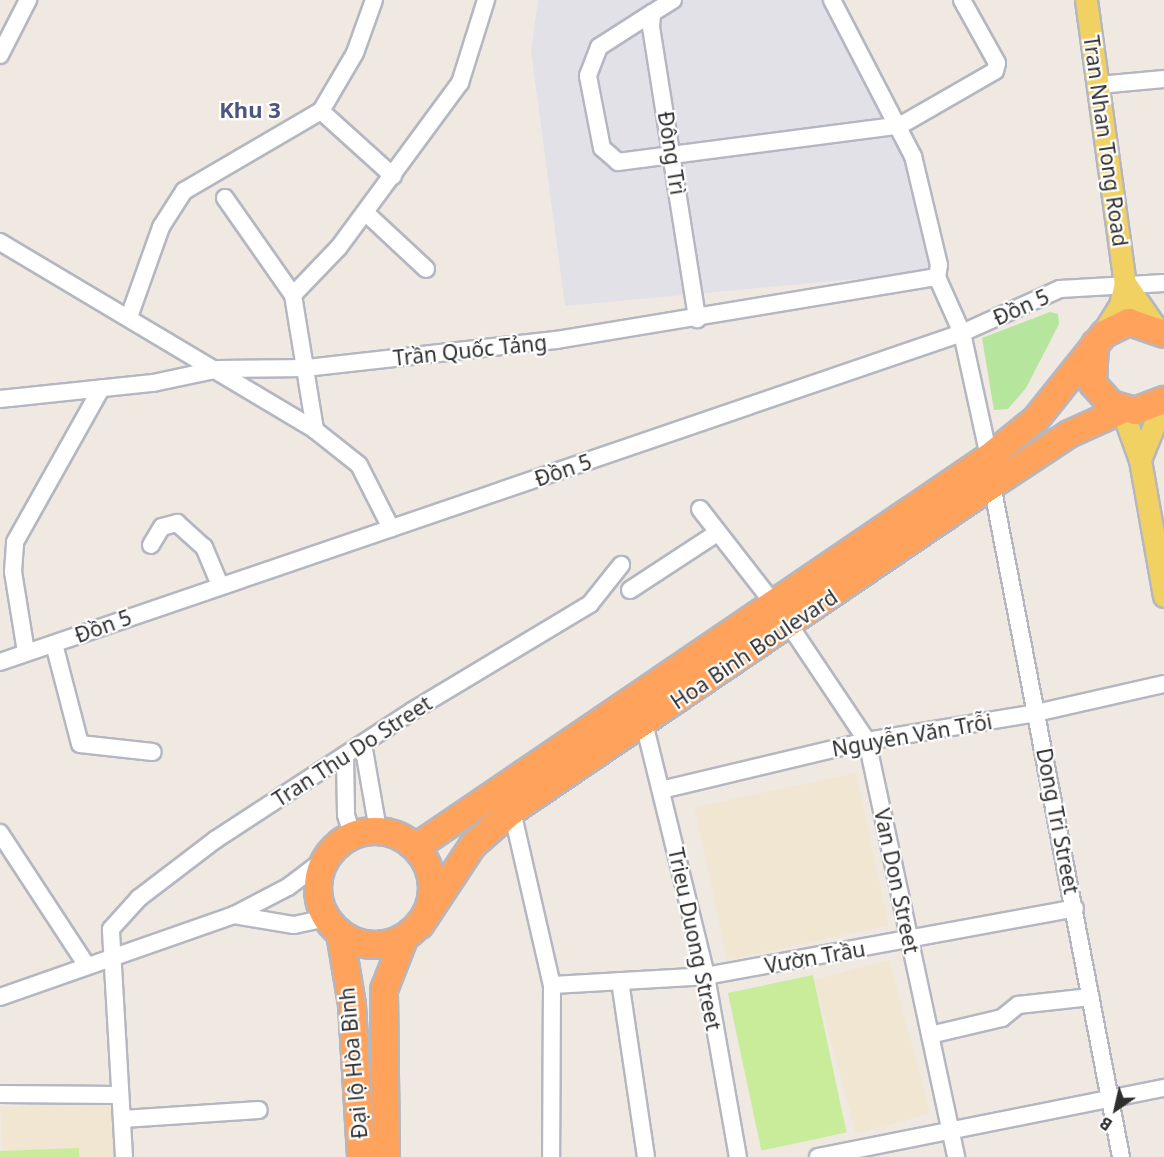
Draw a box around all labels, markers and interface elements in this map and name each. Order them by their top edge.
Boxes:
street label: Tran Nhan Tong Road [1079,34,1133,248]
district label: Khu 3 [219,97,281,123]
street label: Đông Trì [653,109,691,197]
street label: Đồn 5 [989,284,1053,330]
street label: Trần Quốc Tảng [392,329,548,371]
street label: Đồn 5 [531,449,595,491]
street label: Hoa Binh Boulevard [666,584,842,714]
street label: Đồn 5 [71,604,135,648]
street label: Tran Thu Do Street [268,690,436,812]
street label: Nguyễn Văn Trỗi [830,709,994,761]
street label: Dong Tri Street [1031,746,1085,896]
street label: Van Don Street [869,806,925,956]
street label: Trieu Duong Street [663,845,727,1033]
street label: Vườn Trầu [763,936,867,978]
street label: Đại lộ Hòa Bình [334,986,372,1140]
north arrow [1086,1079,1146,1139]
text: B [1095,1112,1117,1136]

